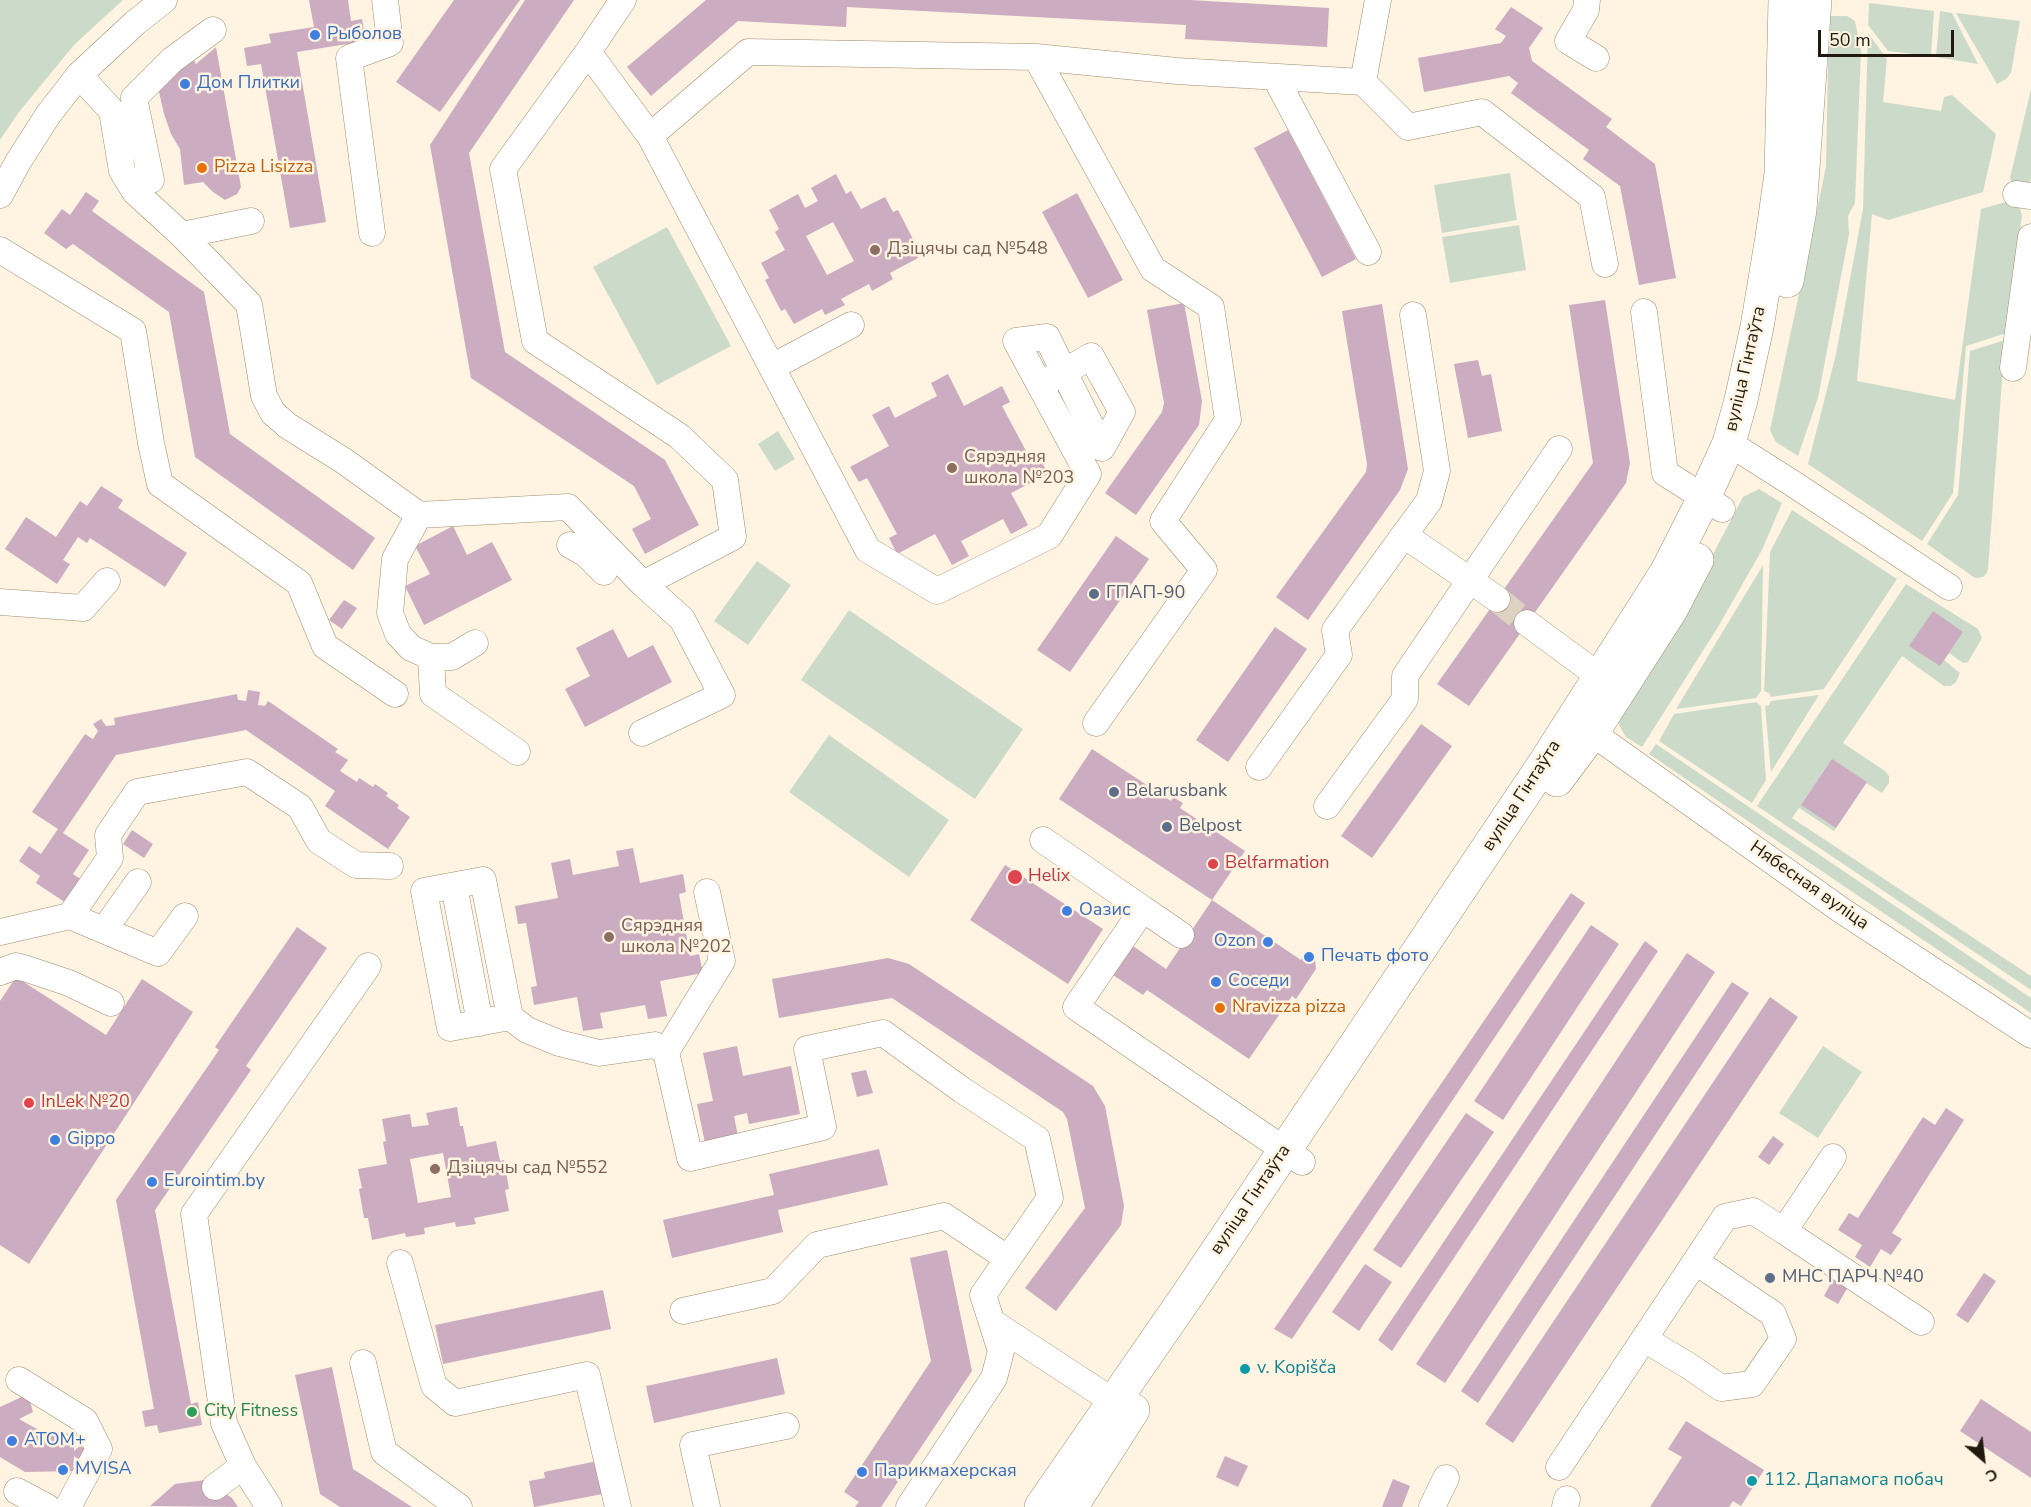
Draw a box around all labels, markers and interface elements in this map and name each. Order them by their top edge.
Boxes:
scale bar [1821,18,1958,56]
place label: Рыболов [327,24,402,46]
marker: Рыболов [308,28,322,42]
text: 50 m [1829,28,1871,52]
place label: Дом Плитки [197,73,300,95]
marker: Дом Плитки [178,77,192,91]
place label: Pizza Lisizza [214,157,313,179]
marker: Pizza Lisizza [195,161,209,175]
place label: Дзіцячы сад №548 [887,239,1048,261]
marker: Дзіцячы сад №548 [868,243,882,257]
street label: вуліца Гінтаўта [1721,304,1771,434]
place label: Сярэдняя школа №203 [964,447,1074,490]
marker: Сярэдняя школа №203 [945,461,959,475]
place label: ГПАП-90 [1106,583,1185,605]
marker: ГПАП-90 [1087,587,1101,601]
street label: вуліца Гінтаўта [1478,736,1566,856]
place label: Belarusbank [1126,781,1227,803]
marker: Belarusbank [1107,785,1121,799]
place label: Belpost [1179,816,1241,838]
marker: Belpost [1160,820,1174,834]
street label: Нябесная вуліца [1745,837,1873,935]
place label: Belfarmation [1225,853,1329,875]
marker: Belfarmation [1206,857,1220,871]
place label: Helix [1028,866,1070,888]
marker: Helix [1006,868,1024,886]
place label: Оазис [1079,900,1130,922]
marker: Оазис [1060,904,1074,918]
place label: Сярэдняя школа №202 [621,916,731,958]
marker: Сярэдняя школа №202 [602,930,616,944]
place label: Ozon [1214,931,1256,953]
marker: Ozon [1261,935,1275,949]
place label: Печать фото [1321,946,1429,968]
marker: Печать фото [1302,950,1316,964]
place label: Соседи [1228,971,1290,993]
marker: Соседи [1209,975,1223,989]
place label: Nravizza pizza [1232,997,1346,1019]
marker: Nravizza pizza [1213,1001,1227,1015]
place label: InLek №20 [41,1092,130,1114]
marker: InLek №20 [22,1096,36,1110]
place label: Gippo [67,1129,115,1151]
marker: Gippo [48,1133,62,1147]
street label: вуліца Гінтаўта [1206,1141,1296,1259]
place label: Дзіцячы сад №552 [447,1158,608,1180]
marker: Дзіцячы сад №552 [428,1162,442,1176]
place label: Eurointim.by [164,1171,265,1193]
marker: Eurointim.by [145,1175,159,1189]
place label: МНС ПАРЧ №40 [1782,1267,1924,1289]
marker: МНС ПАРЧ №40 [1763,1271,1777,1285]
place label: v. Kopišča [1257,1358,1336,1380]
marker: v. Kopišča [1238,1362,1252,1376]
place label: City Fitness [204,1401,298,1423]
marker: City Fitness [185,1405,199,1419]
north arrow [1953,1429,2013,1489]
place label: АТОМ+ [24,1430,86,1452]
marker: АТОМ+ [5,1434,19,1448]
place label: MVISA [75,1459,132,1481]
place label: Парикмахерская [874,1461,1017,1483]
marker: MVISA [56,1463,70,1477]
text: С [1981,1463,2001,1487]
marker: Парикмахерская [855,1465,869,1479]
place label: 112. Дапамога побач [1764,1470,1944,1492]
marker: 112. Дапамога побач [1745,1474,1759,1488]

